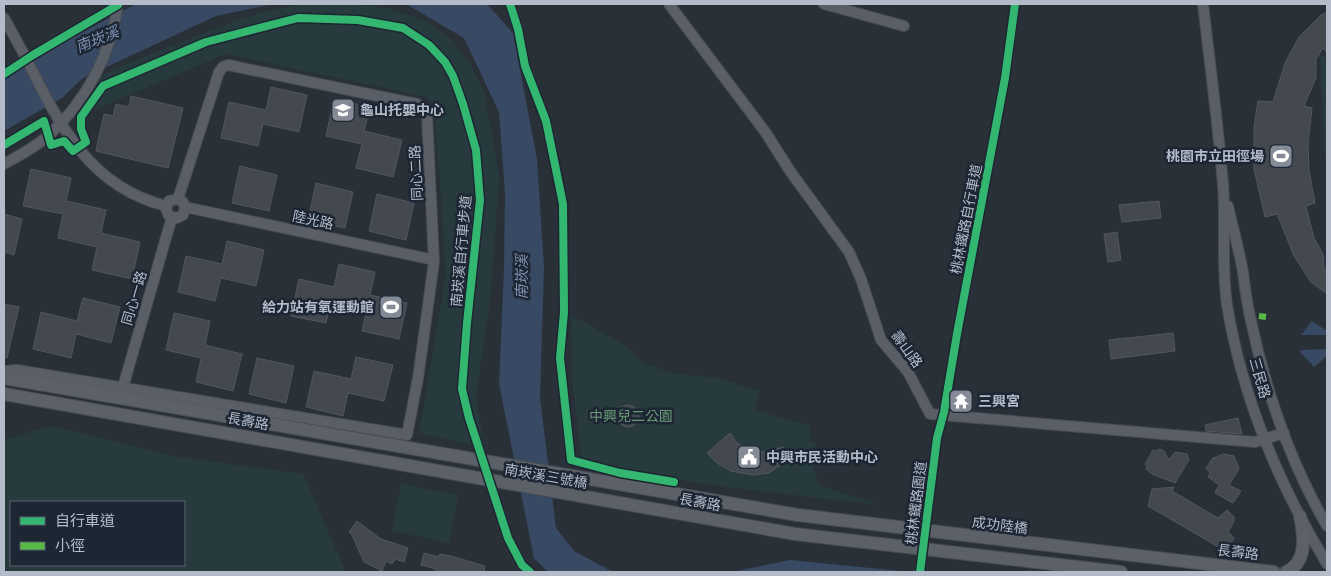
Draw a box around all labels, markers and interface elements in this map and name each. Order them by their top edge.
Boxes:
water label: 南崁溪 [73,21,123,56]
school or university icon: 龜山托嬰中心 [330,97,356,123]
place label: 龜山托嬰中心 [360,101,444,119]
sports icon: 桃園市立田徑場 [1268,143,1294,169]
street label: 同心二路 [406,145,426,201]
place label: 桃園市立田徑場 [1166,147,1264,165]
street label: 桃林鐵路自行車道 [946,162,986,276]
street label: 南崁溪自行車步道 [447,194,475,308]
street label: 陸光路 [291,207,335,233]
water label: 南崁溪 [512,253,531,300]
street label: 同心一路 [118,269,150,327]
sports icon: 給力站有氧運動館 [378,294,404,320]
place label: 給力站有氧運動館 [262,298,374,316]
street label: 壽山路 [887,327,927,371]
street label: 三民路 [1246,355,1274,401]
temple icon: 三興宮 [948,388,974,414]
place label: 三興宮 [978,392,1020,410]
park label: 中興兒二公園 [589,407,673,425]
street label: 長壽路 [226,408,270,434]
public building icon: 中興市民活動中心 [736,444,762,470]
place label: 中興市民活動中心 [766,448,878,466]
street label: 南崁溪三號橋 [503,460,589,492]
street label: 桃林鐵路園道 [902,460,930,546]
street label: 長壽路 [678,489,722,515]
legend [10,501,185,566]
text: 自行車道 [55,511,115,530]
street label: 成功陸橋 [971,513,1029,537]
text: 小徑 [55,536,85,555]
street label: 長壽路 [1216,541,1260,563]

